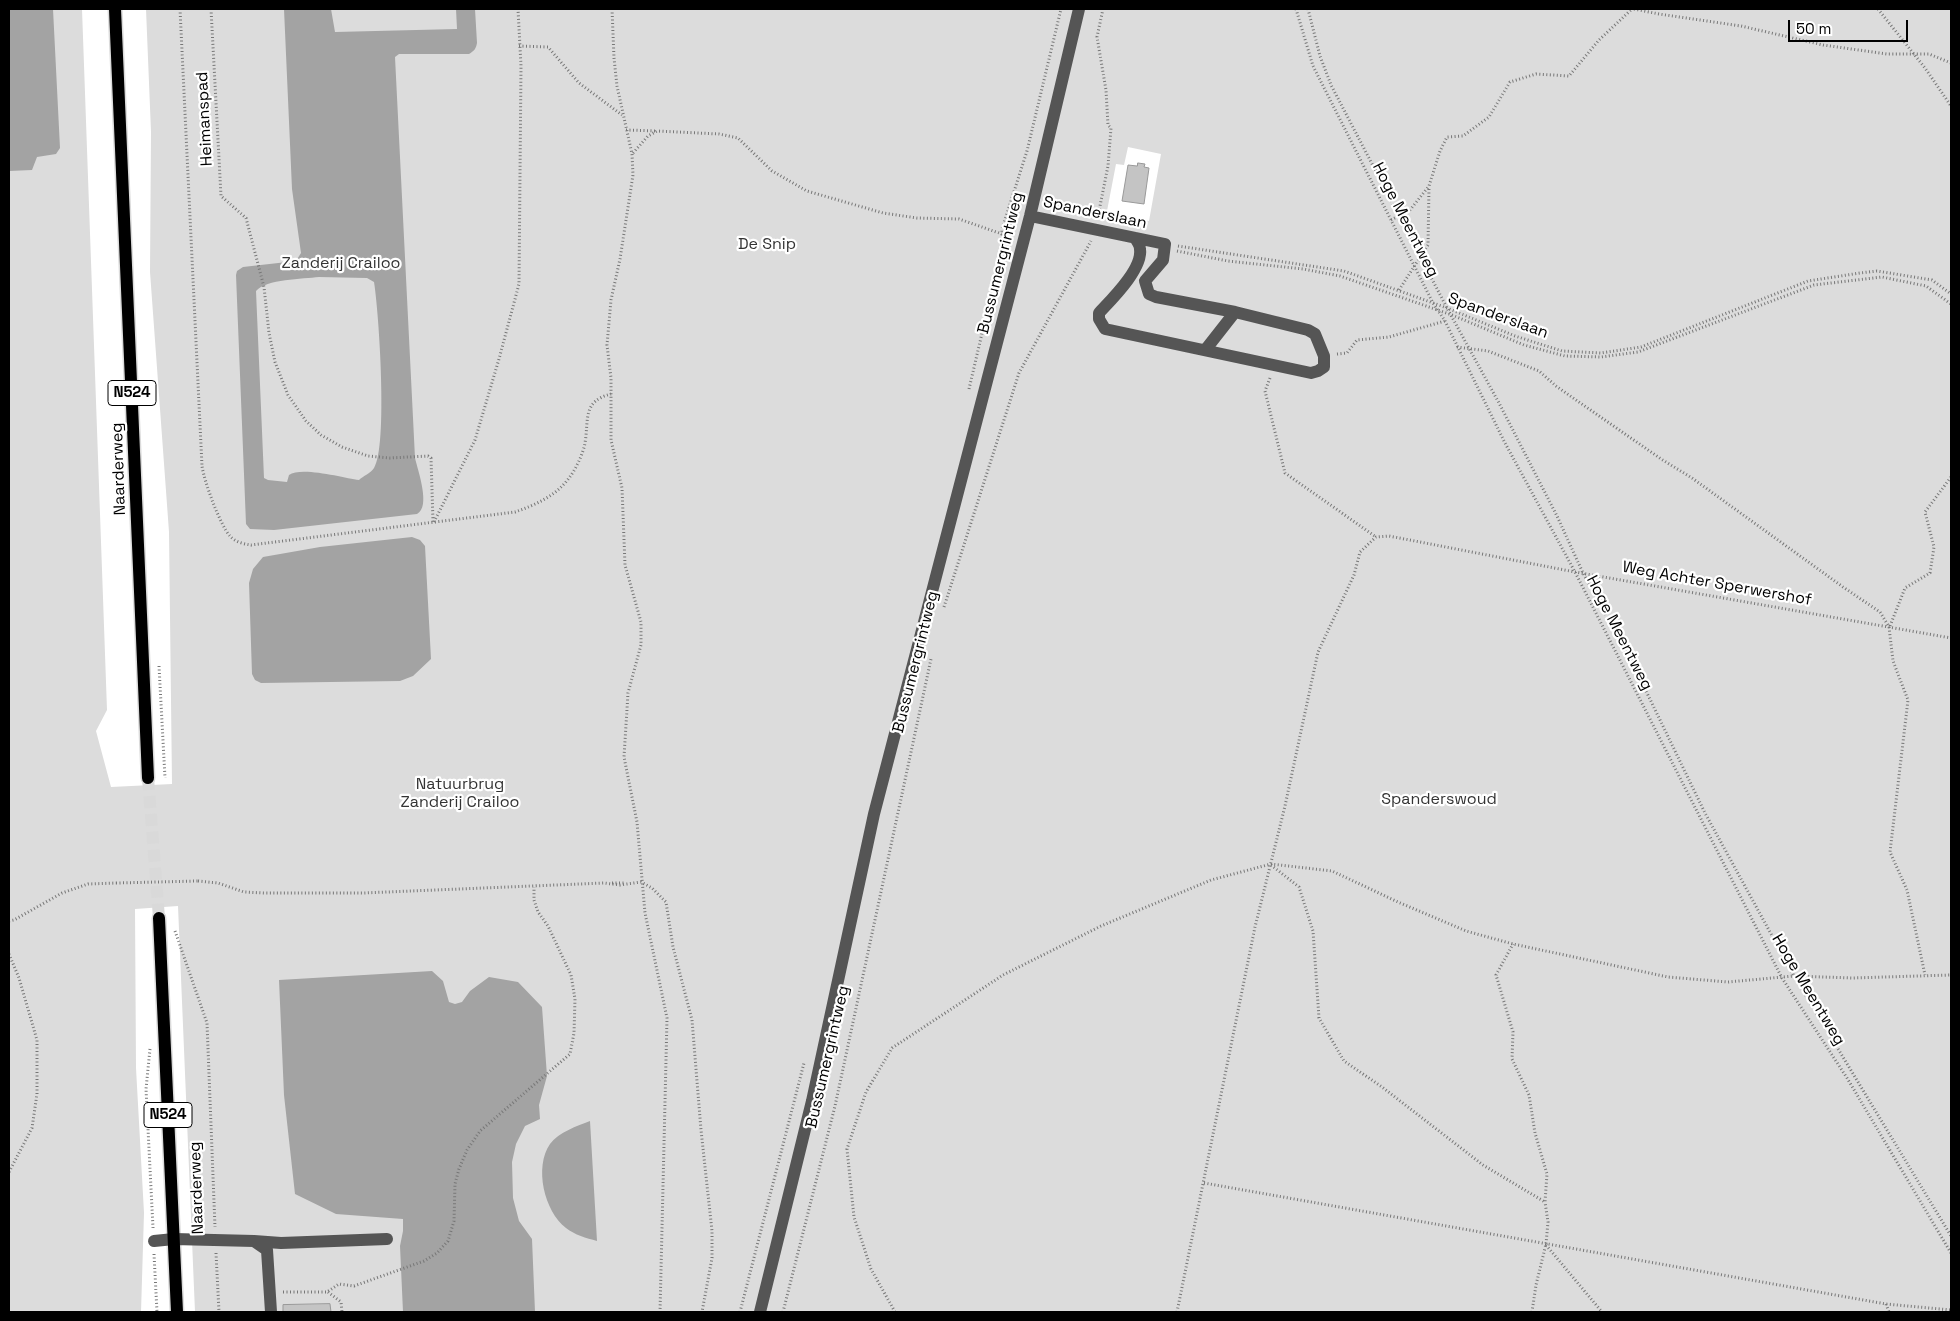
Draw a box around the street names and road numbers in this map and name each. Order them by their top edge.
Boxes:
street label: Heimanspad [193,71,217,167]
street label: Hoge Meentweg [1368,159,1442,281]
street label: Bussumergrintweg [974,190,1028,336]
street label: Spanderslaan [1041,193,1149,233]
street label: Spanderslaan [1445,289,1551,343]
road number: N524 [108,380,156,406]
street label: Naarderweg [108,422,130,516]
street label: Weg Achter Sperwershof [1621,558,1813,610]
street label: Hoge Meentweg [1582,572,1656,694]
street label: Bussumergrintweg [889,589,943,735]
street label: Hoge Meentweg [1767,931,1849,1049]
street label: Bussumergrintweg [802,984,854,1130]
road number: N524 [144,1102,192,1128]
street label: Naarderweg [186,1141,208,1235]

